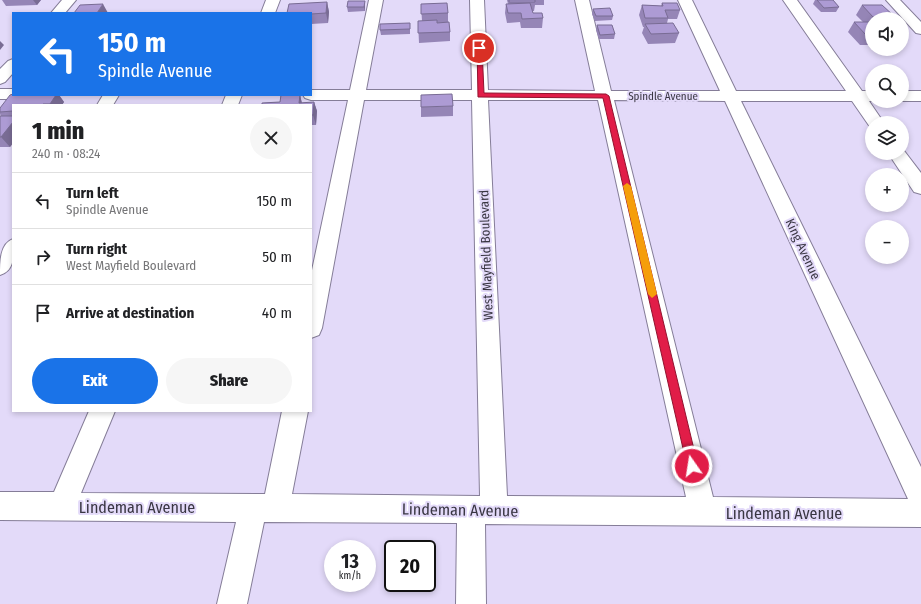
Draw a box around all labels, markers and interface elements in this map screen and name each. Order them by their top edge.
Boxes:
map controls [865,12,909,264]
button: sound [865,12,909,56]
text: 150 m [98,26,166,59]
icon: left [32,28,84,80]
pin [462,31,496,65]
icon: arrive [468,37,490,59]
text: Spindle Avenue [98,60,212,82]
button: search [865,64,909,108]
street label: Spindle Avenue [628,90,698,103]
button: layers [865,116,909,160]
text: 1 min [32,117,84,145]
button: close [250,117,292,159]
text: 240 m · 08:24 [32,146,100,161]
button: + [865,168,909,212]
text: Turn left [66,184,119,202]
icon: left [32,190,54,212]
street label: West Mayfield Boulevard [476,190,496,320]
text: 150 m [256,192,292,210]
text: Spindle Avenue [66,202,148,217]
street label: King Avenue [782,216,824,282]
button: − [865,220,909,264]
text: Turn right [66,240,127,258]
icon: right [32,246,54,268]
text: 50 m [262,248,292,266]
text: West Mayfield Boulevard [66,258,196,273]
icon: arrive [32,302,54,324]
text: Arrive at destination [66,304,194,322]
text: 40 m [262,304,292,322]
button: Exit [32,358,158,404]
button: Share [166,358,292,404]
position arrow [671,445,713,487]
street label: Lindeman Avenue [79,498,195,517]
street label: Lindeman Avenue [402,499,518,521]
street label: Lindeman Avenue [726,504,842,523]
speed limit sign: 20 [384,540,436,592]
text: 13 [341,549,359,573]
text: km/h [339,570,361,582]

